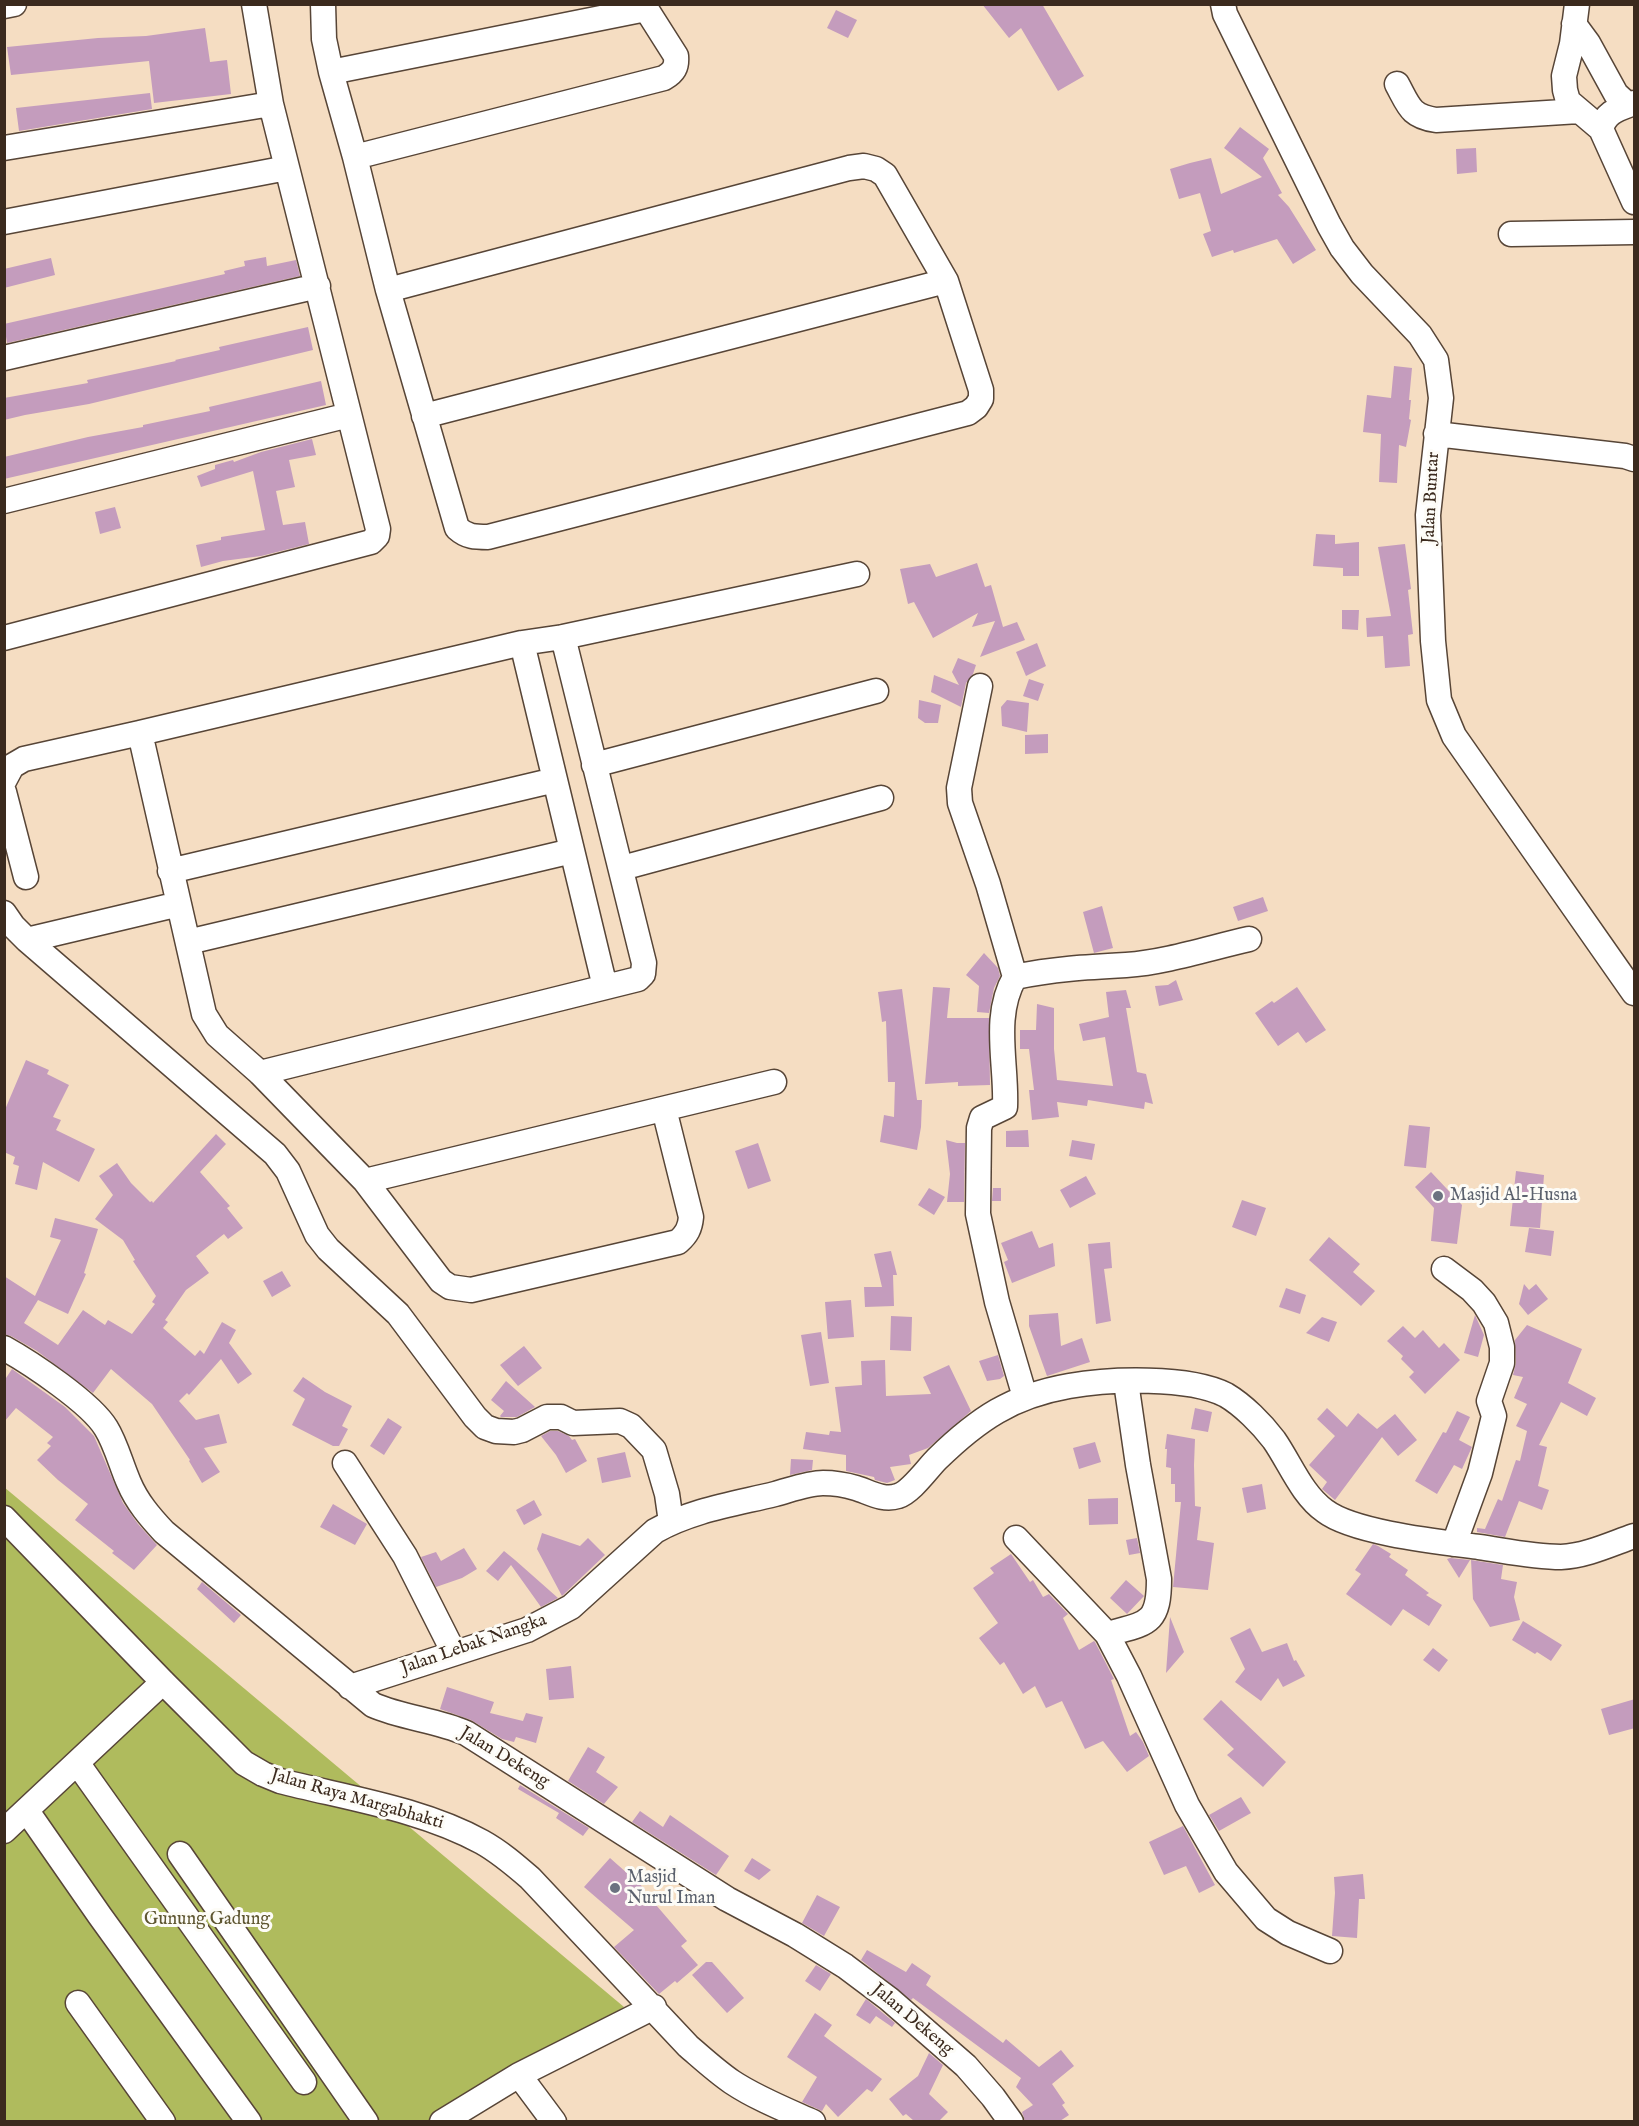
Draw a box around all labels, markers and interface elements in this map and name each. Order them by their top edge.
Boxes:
street label: Jalan Buntar [1419,451,1445,545]
place label: Masjid Al-Husna [1450,1185,1577,1207]
marker: Masjid Al-Husna [1431,1189,1445,1203]
street label: Jalan Lebak Nangka [398,1610,550,1680]
street label: Jalan Dekeng [455,1723,553,1793]
street label: Jalan Raya Margabhakti [268,1765,446,1835]
place label: Masjid Nurul Iman [627,1867,715,1910]
marker: Masjid Nurul Iman [608,1881,622,1895]
park label: Gunung Gadung [144,1909,270,1931]
street label: Jalan Dekeng [866,1979,958,2061]

